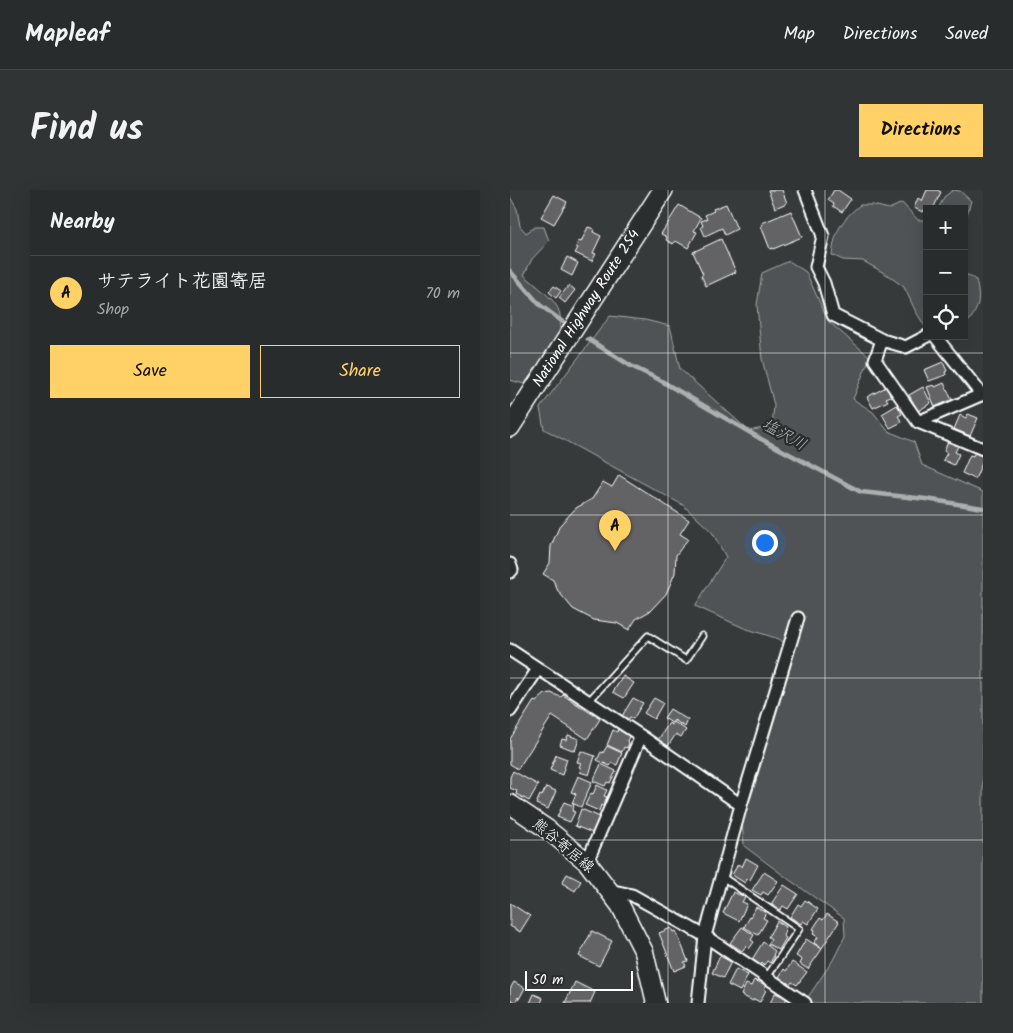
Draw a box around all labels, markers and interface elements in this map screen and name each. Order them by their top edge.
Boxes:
text: Mapleaf [25,15,109,54]
text: Map [783,20,815,49]
text: Directions [843,20,917,49]
text: Saved [945,20,988,49]
text: Find us [30,102,143,158]
button: Directions [859,104,983,157]
map controls [923,205,968,340]
button: + [923,205,968,250]
text: Nearby [50,206,115,239]
street label: National Highway Route 254 [527,225,646,392]
button: − [923,250,968,295]
text: サテライト花園寄居 [97,267,268,297]
text: A [61,281,71,306]
text: 70 m [425,281,460,306]
button: locate [923,295,968,340]
text: Shop [97,297,129,322]
button: Save [50,345,250,398]
button: Share [260,345,460,398]
water label: 塩沢川 [757,412,811,458]
pin: A [599,510,631,551]
your location [752,530,778,556]
street label: 熊谷寄居線 [527,813,599,879]
scale bar [525,968,632,991]
text: 50 m [532,969,563,991]

